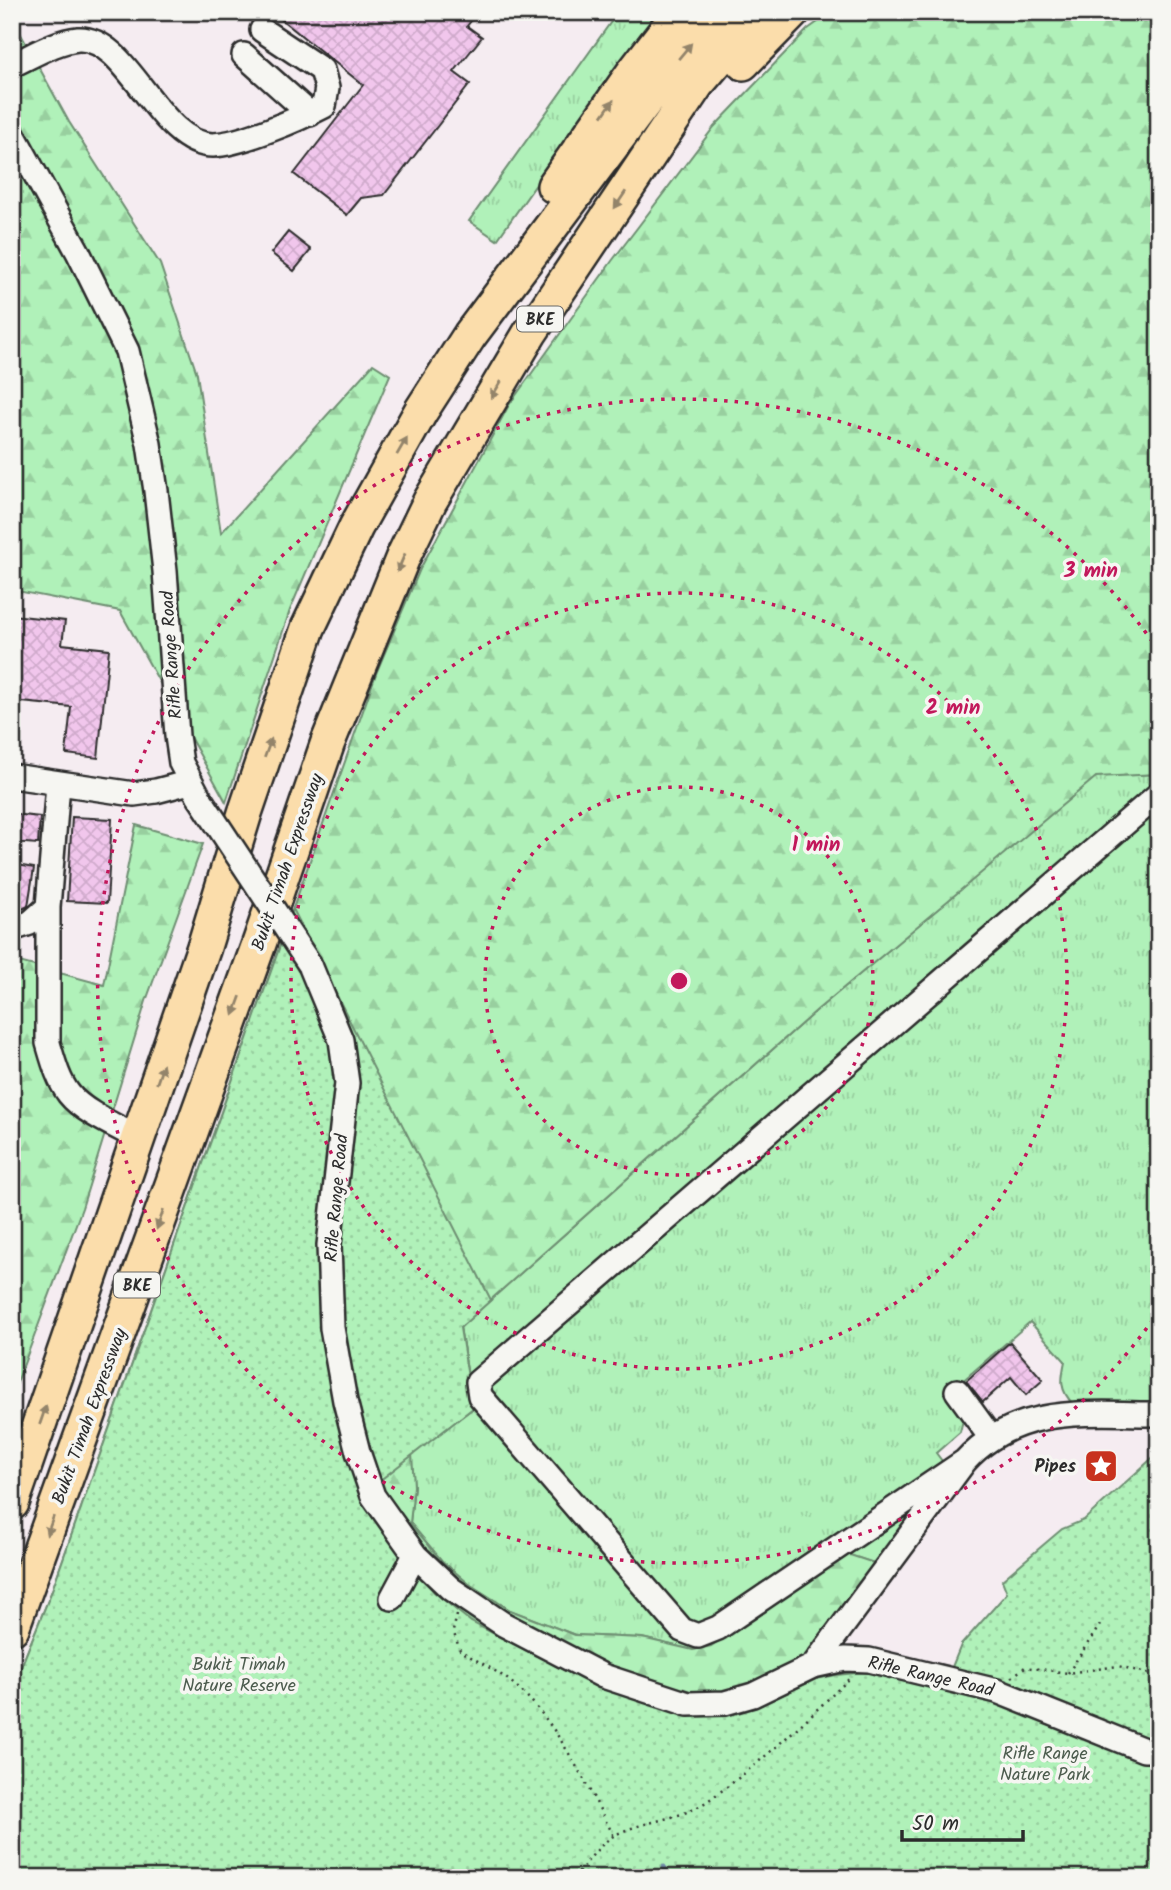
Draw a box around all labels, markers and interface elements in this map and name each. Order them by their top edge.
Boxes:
one-way arrow [678,43,693,61]
one-way arrow [601,99,615,117]
one-way arrow [614,190,627,209]
road number: BKE [517,306,563,332]
one-way arrow [490,381,503,400]
one-way arrow [396,436,408,456]
one-way arrow [395,552,406,573]
text: 3 min [1063,555,1118,588]
street label: Rifle Range Road [153,589,191,720]
text: 2 min [926,692,980,725]
one-way arrow [262,738,273,759]
street label: Bukit Timah Expressway [244,769,333,955]
text: 1 min [792,829,840,862]
centre of rings [667,969,691,993]
one-way arrow [231,995,242,1016]
one-way arrow [155,1063,166,1084]
street label: Rifle Range Road [317,1132,358,1263]
one-way arrow [154,1209,165,1230]
road number: BKE [114,1273,160,1298]
street label: Bukit Timah Expressway [45,1324,136,1509]
one-way arrow [38,1405,49,1426]
place icon: Pipes [1082,1447,1120,1485]
place label: Pipes [1035,1453,1077,1482]
one-way arrow [44,1515,55,1536]
street label: Rifle Range Road [865,1649,997,1706]
park label: Bukit Timah Nature Reserve [182,1651,296,1701]
park label: Rifle Range Nature Park [1000,1740,1091,1790]
scale bar [902,1799,1022,1843]
text: 50 m [912,1808,959,1841]

